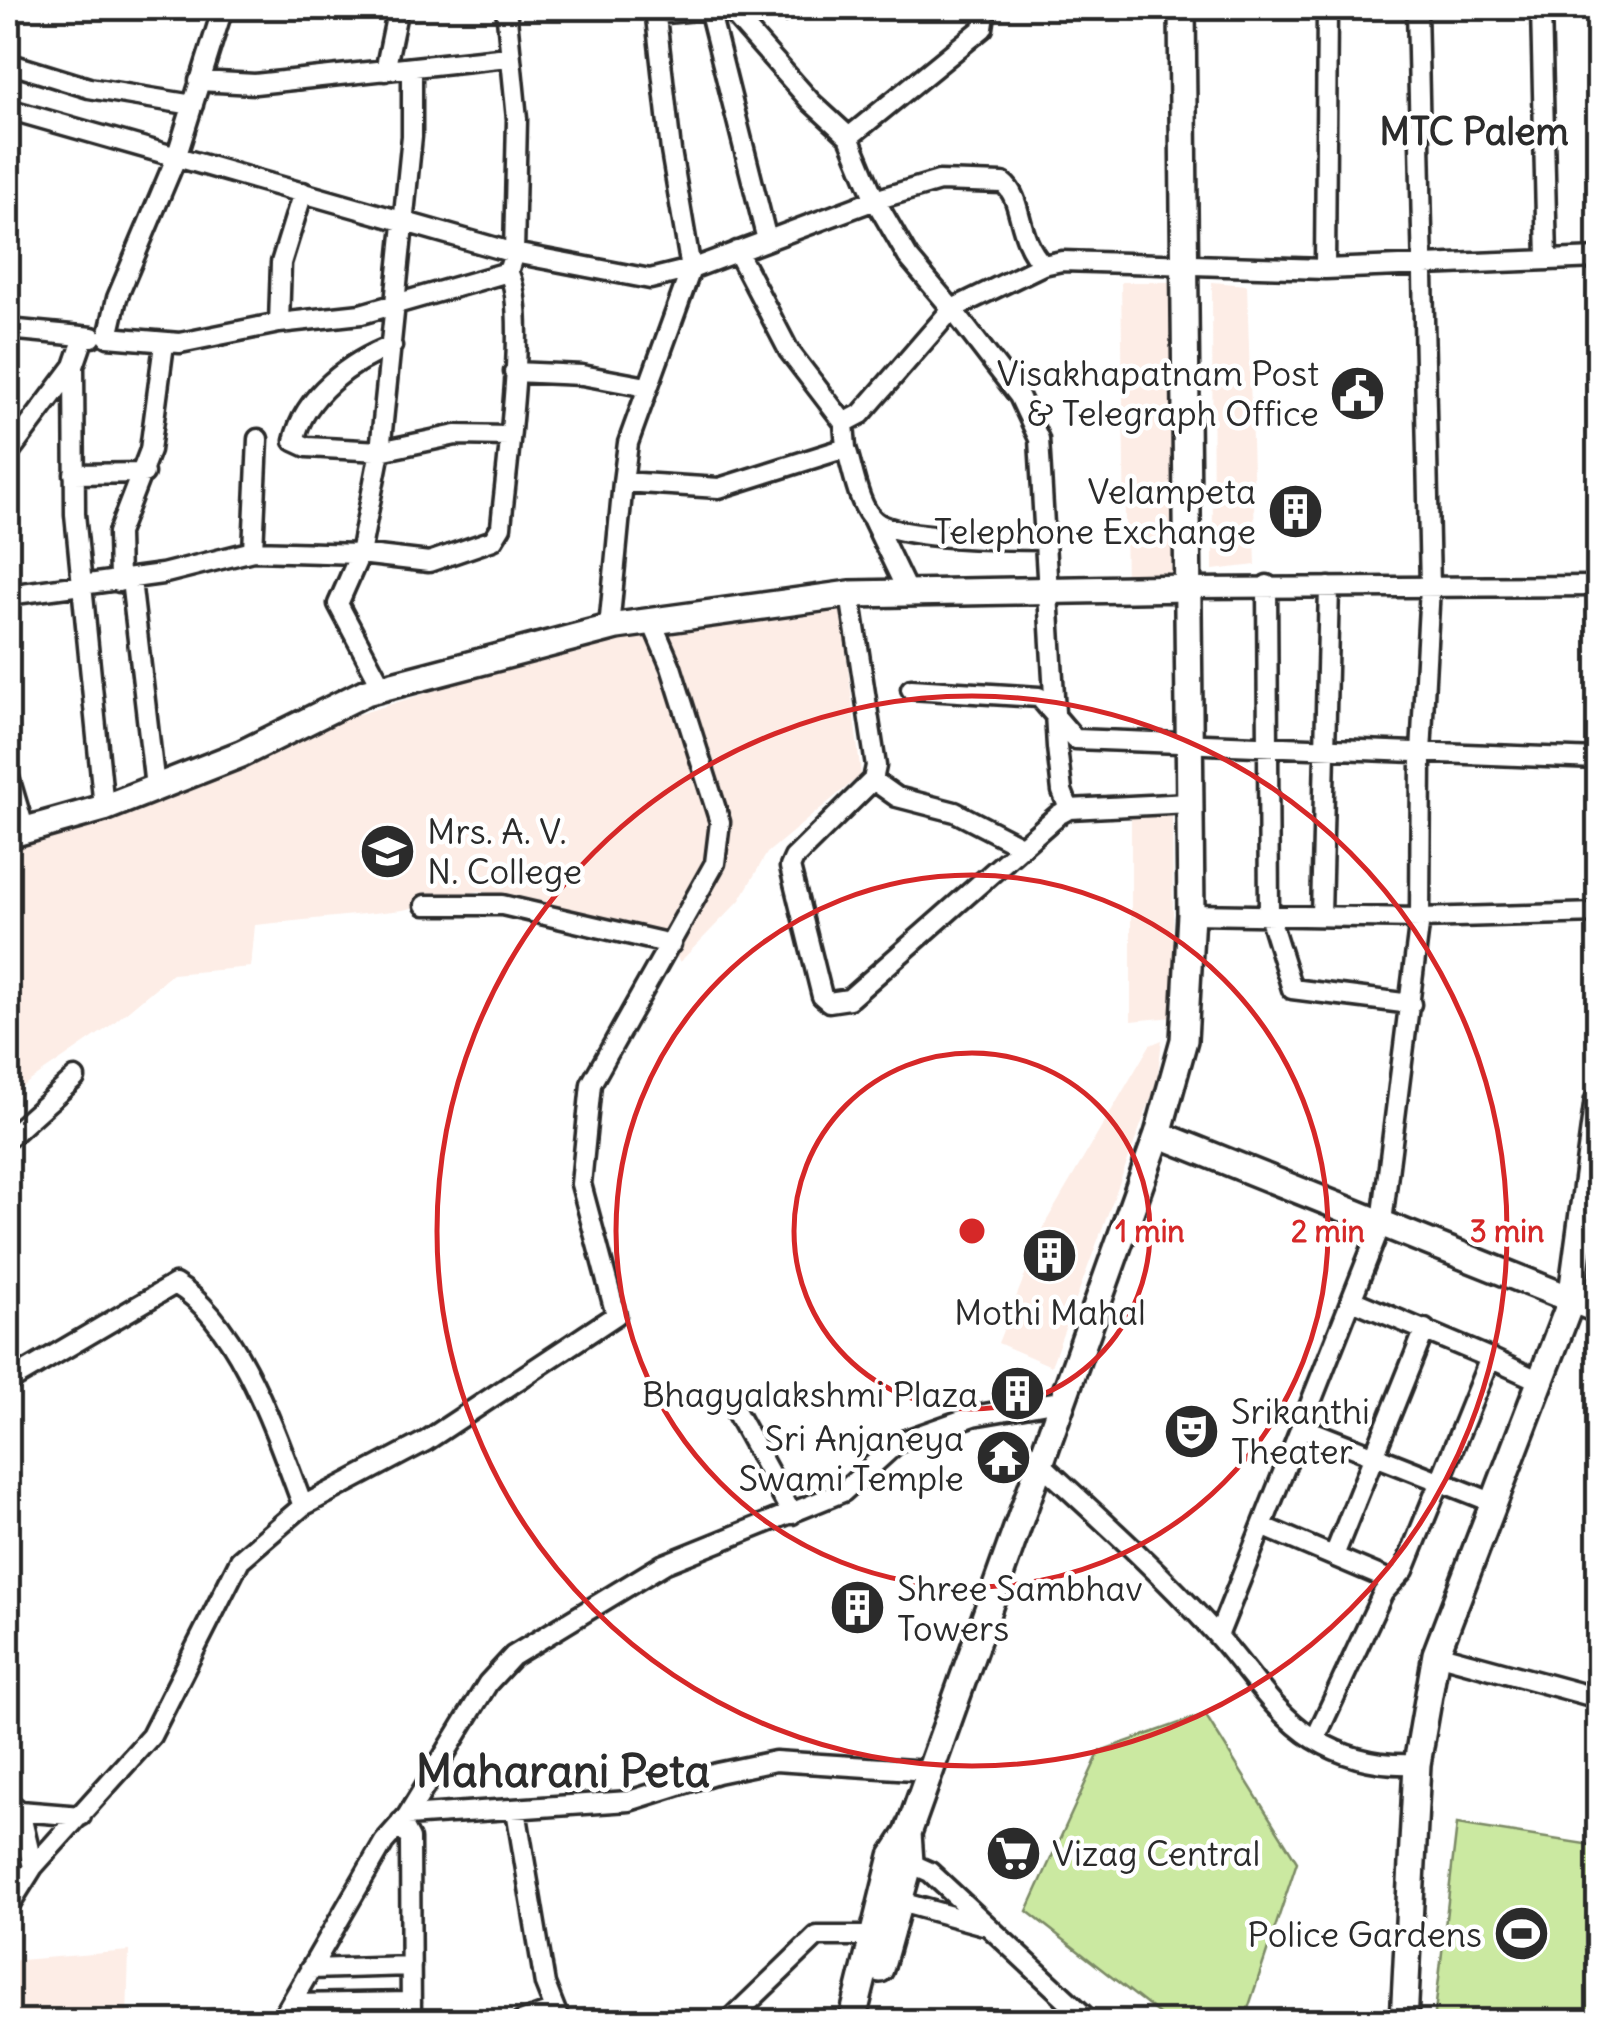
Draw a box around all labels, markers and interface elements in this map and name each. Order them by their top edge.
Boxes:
district label: MTC Palem [1379,108,1569,155]
place label: Visakhapatnam Post & Telegraph Office [997,351,1319,435]
public building icon: Visakhapatnam Post & Telegraph Office [1328,363,1388,423]
place label: Velampeta Telephone Exchange [934,469,1256,553]
building icon: Velampeta Telephone Exchange [1265,481,1325,541]
place label: Mrs. A. V. N. College [427,809,582,893]
school or university icon: Mrs. A. V. N. College [358,821,418,881]
text: 1 min [1115,1212,1185,1250]
text: 2 min [1291,1212,1365,1250]
text: 3 min [1470,1212,1544,1250]
centre of rings [954,1213,990,1249]
building icon: Mothi Mahal [1020,1226,1080,1286]
place label: Mothi Mahal [954,1290,1146,1334]
building icon: Bhagyalakshmi Plaza [987,1364,1047,1424]
place label: Bhagyalakshmi Plaza [642,1372,978,1416]
place label: Srikanthi Theater [1231,1389,1370,1473]
theatre icon: Srikanthi Theater [1162,1401,1222,1461]
place label: Sri Anjaneya Swami Temple [738,1416,964,1500]
temple icon: Sri Anjaneya Swami Temple [973,1428,1033,1488]
place label: Shree Sambhav Towers [897,1566,1143,1650]
building icon: Shree Sambhav Towers [828,1578,888,1638]
district label: Maharani Peta [416,1743,710,1799]
supermarket icon: Vizag Central [983,1823,1043,1883]
place label: Vizag Central [1052,1831,1260,1875]
sports icon: Police Gardens [1491,1904,1551,1964]
place label: Police Gardens [1247,1912,1482,1956]

